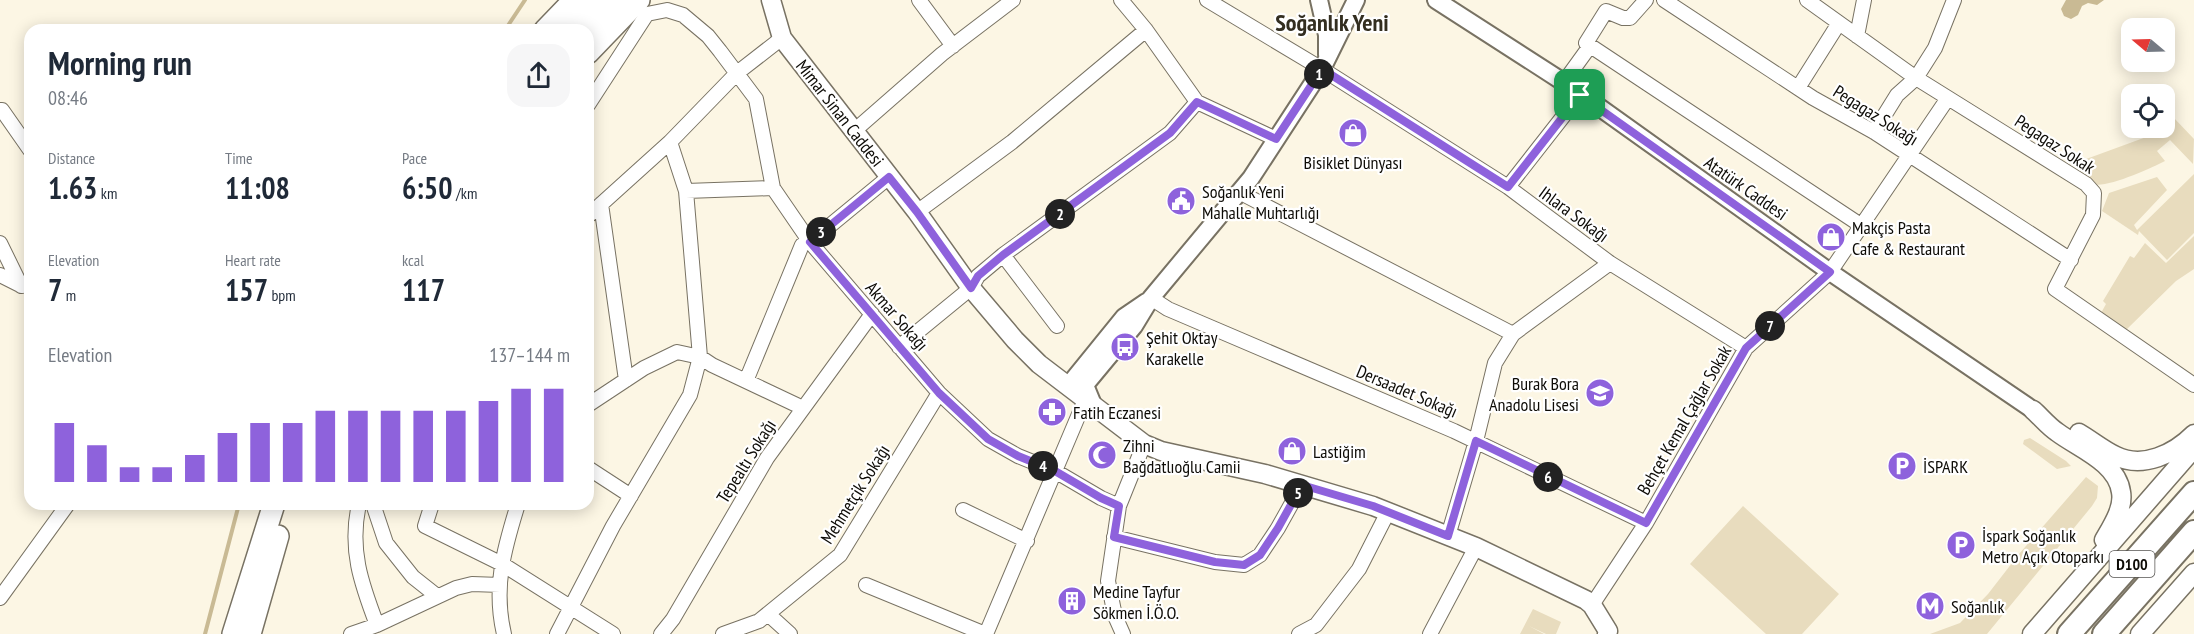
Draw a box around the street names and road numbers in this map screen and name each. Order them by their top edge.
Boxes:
street label: Mimar Sinan Caddesi [791,55,889,171]
street label: Pegagaz Sokağı [1829,80,1923,150]
street label: Pegagaz Sokak [2010,109,2100,179]
street label: Atatürk Caddesi [1700,151,1792,225]
street label: Ihlara Sokağı [1535,181,1613,247]
street label: Akmar Sokağı [861,277,933,355]
street label: Behçet Kemal Çağlar Sokak [1632,341,1736,499]
street label: Dersaadet Sokağı [1353,359,1461,423]
street label: Tepealtı Sokağı [711,415,781,507]
street label: Mehmetçik Sokağı [815,440,895,548]
road number: D100 [2110,551,2154,577]

